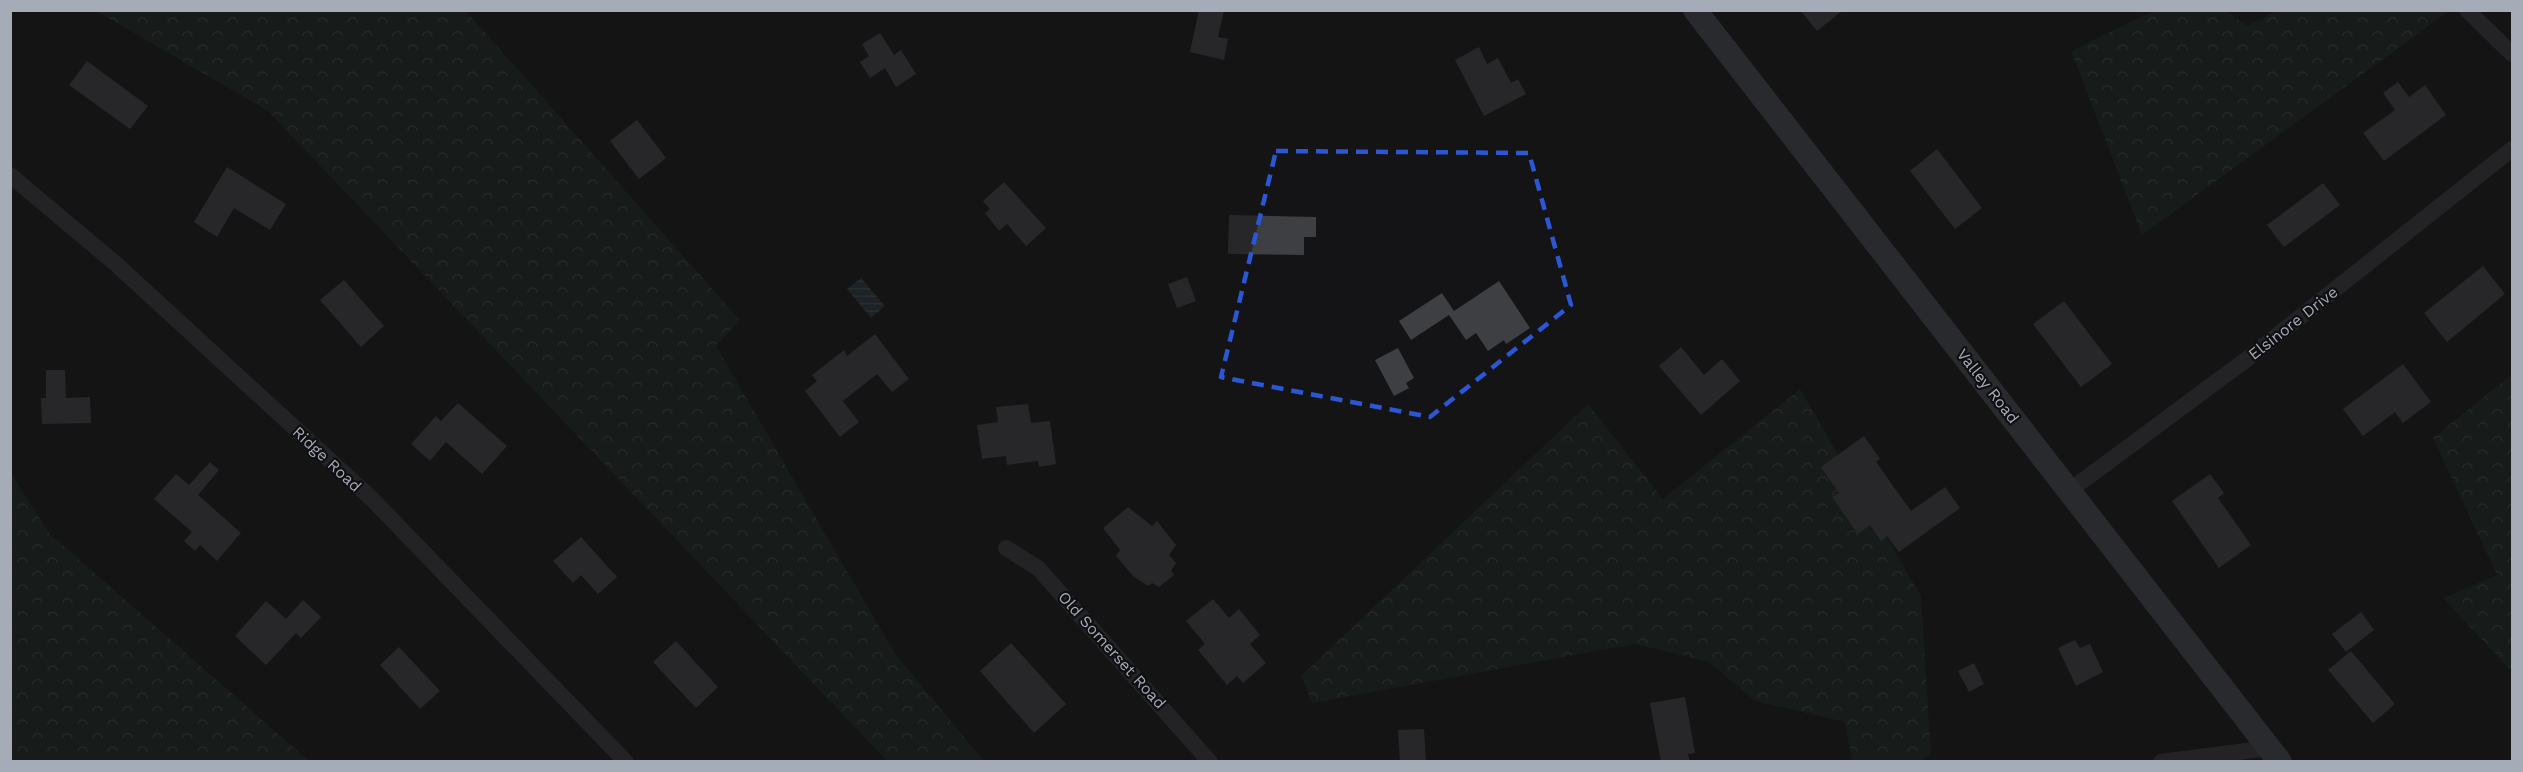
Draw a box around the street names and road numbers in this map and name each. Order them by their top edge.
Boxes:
street label: Elsinore Drive [2245,282,2341,364]
street label: Valley Road [1953,345,2023,427]
street label: Ridge Road [289,422,365,496]
street label: Old Somerset Road [1054,587,1170,713]

